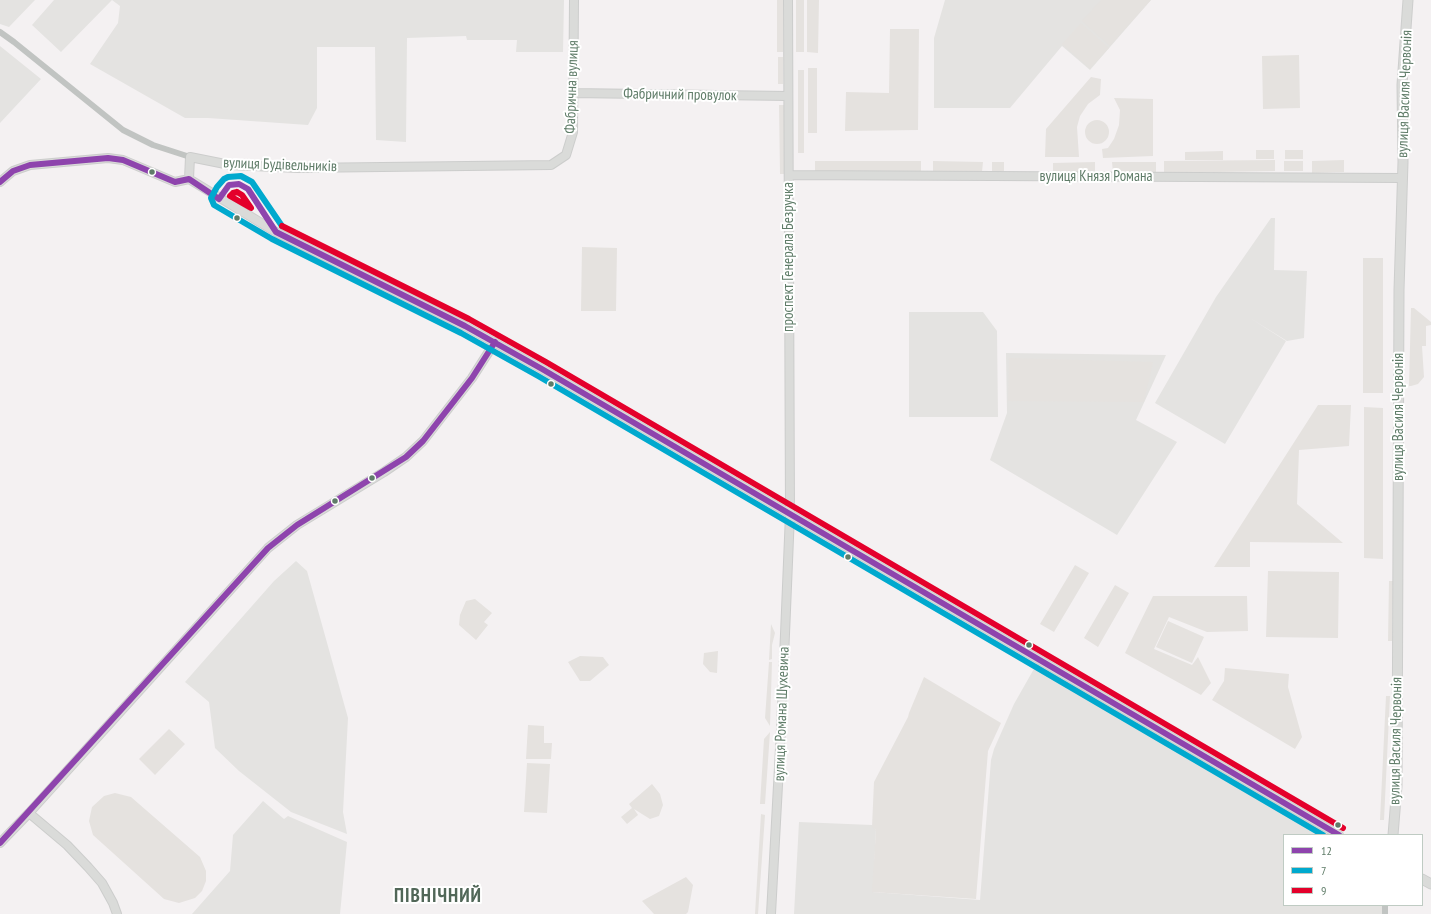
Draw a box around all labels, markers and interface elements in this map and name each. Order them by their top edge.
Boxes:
street label: вулиця Василя Червонія [1394,30,1416,158]
street label: Фабрична вулиця [561,40,583,134]
street label: Фабричний провулок [623,85,737,105]
street label: вулиця Будівельників [223,154,337,176]
unlabelled marker [147,167,157,177]
street label: вулиця Князя Романа [1040,168,1152,186]
street label: проспект Генерала Безручка [780,182,798,332]
unlabelled marker [232,213,242,223]
street label: вулиця Василя Червонія [1390,353,1408,481]
unlabelled marker [546,379,556,389]
unlabelled marker [367,473,377,483]
unlabelled marker [330,496,340,506]
unlabelled marker [843,552,853,562]
unlabelled marker [1024,640,1034,650]
street label: вулиця Романа Шухевича [771,646,793,782]
street label: вулиця Василя Червонія [1386,677,1406,805]
unlabelled marker [1333,820,1343,830]
legend [1283,834,1423,906]
text: 12 [1321,843,1332,858]
text: 7 [1321,863,1326,878]
text: 9 [1321,883,1326,898]
district label: ПІВНІЧНИЙ [394,886,482,908]

